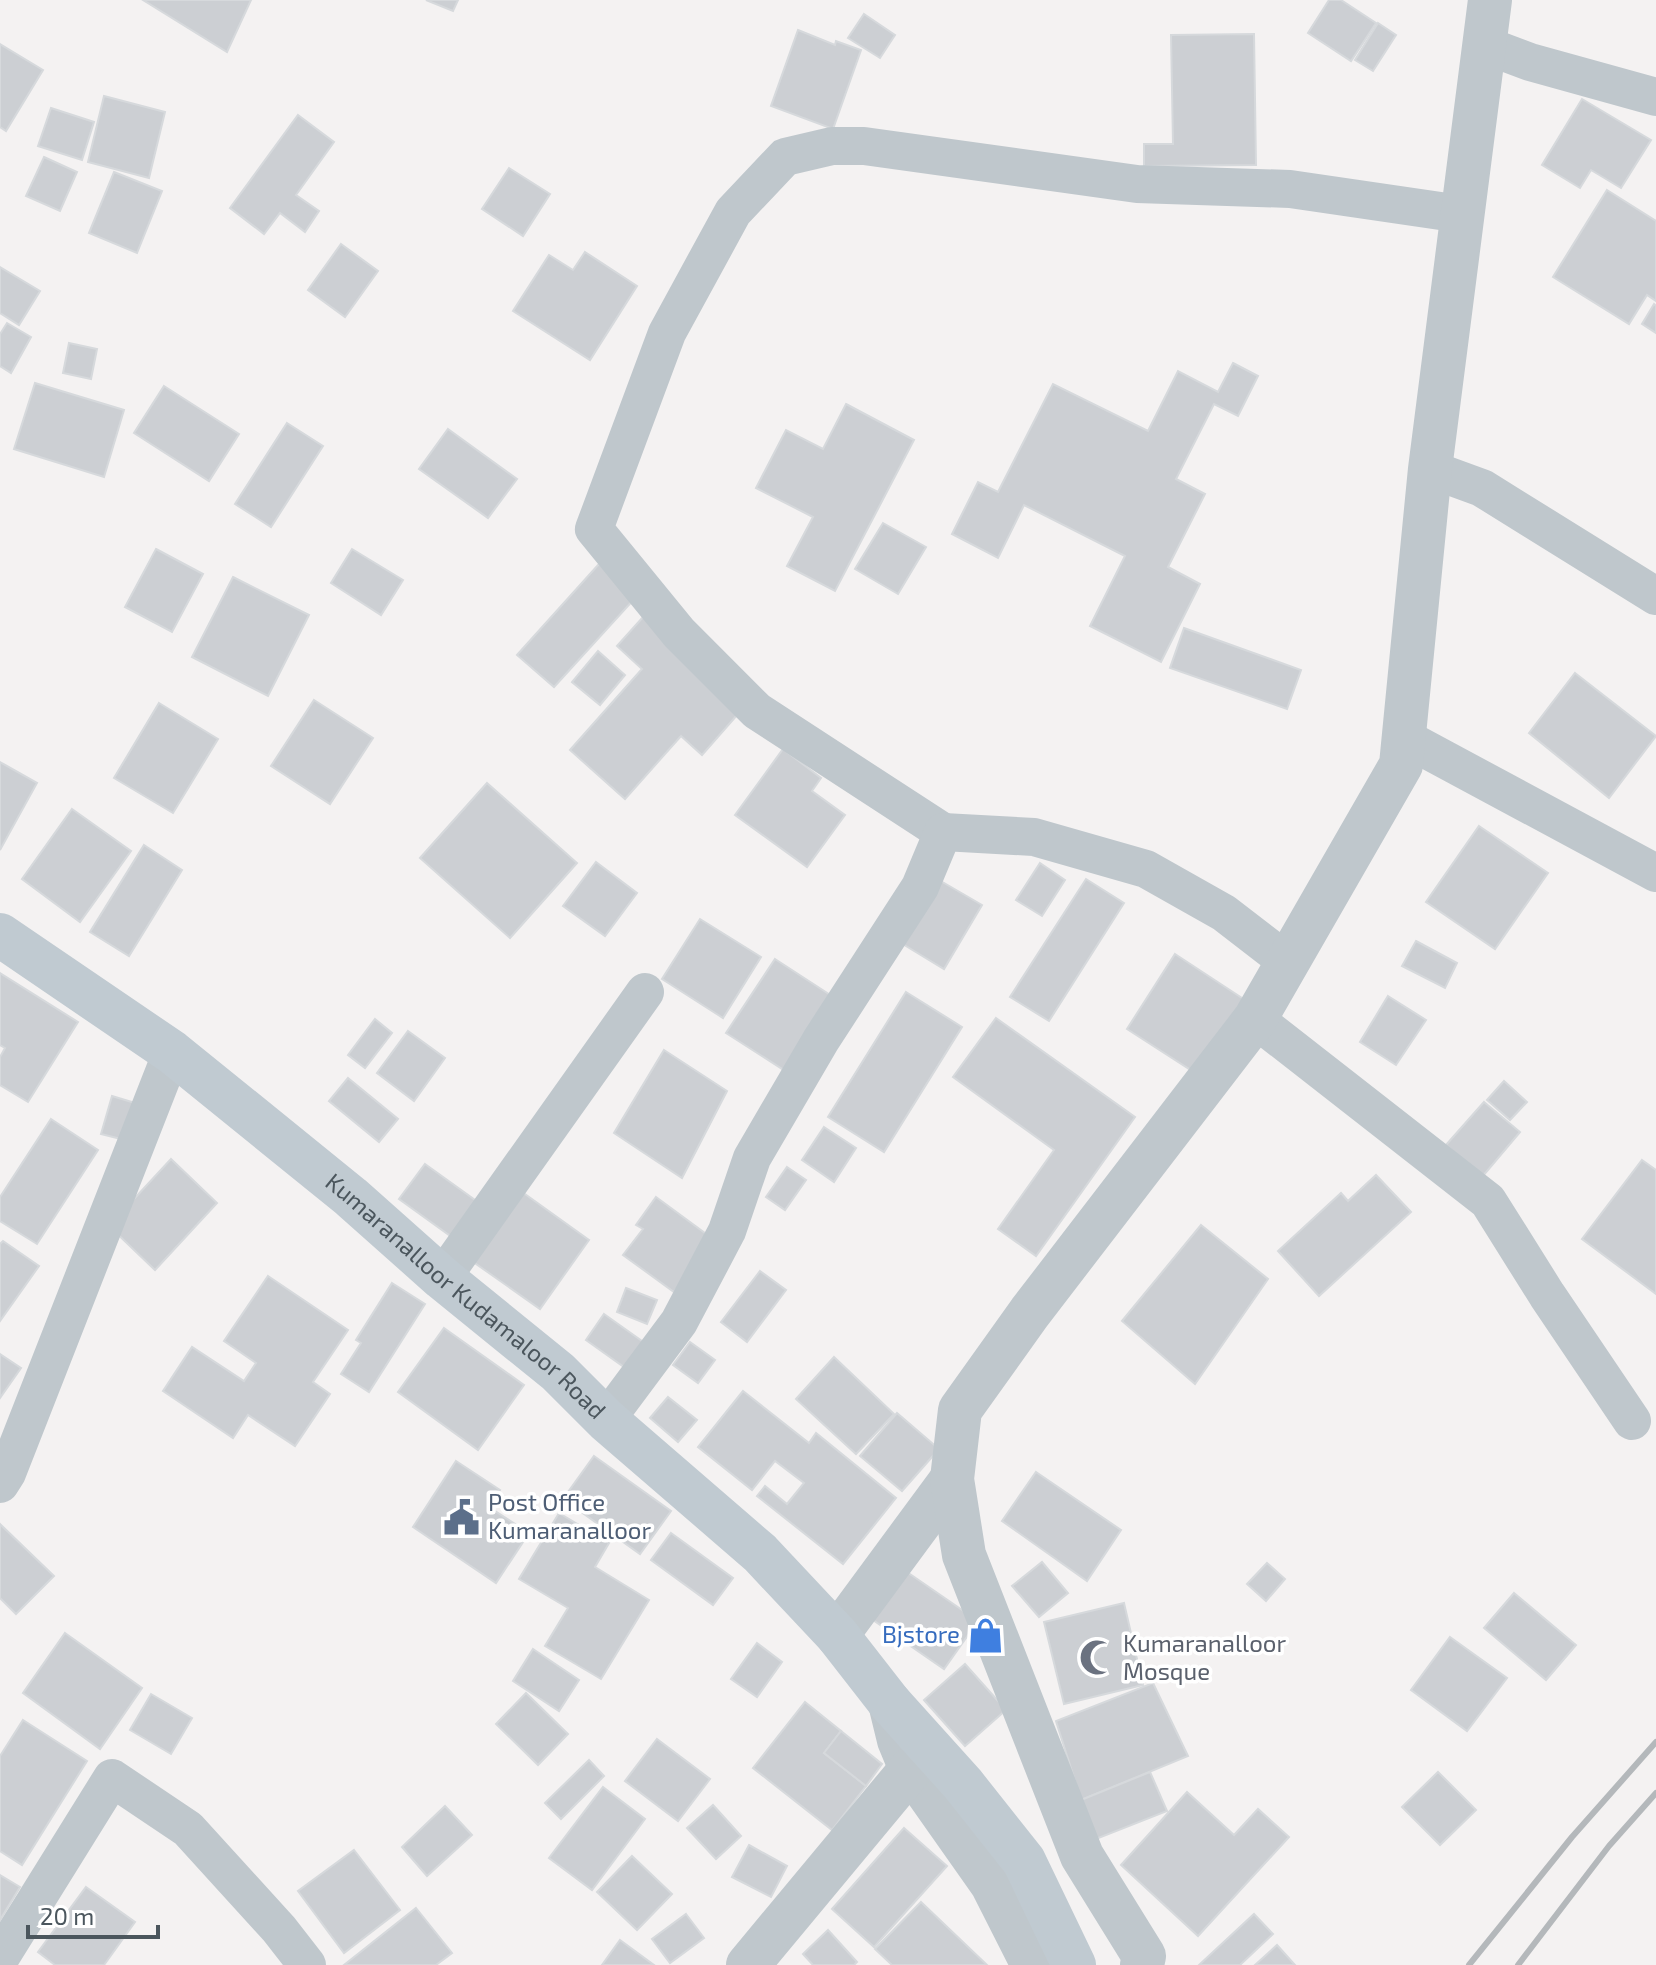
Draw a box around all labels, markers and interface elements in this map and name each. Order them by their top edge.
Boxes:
street label: Kumaranalloor Kudamaloor Road [320,1166,612,1424]
place label: Post Office Kumaranalloor [488,1487,651,1544]
public building icon: Post Office Kumaranalloor [443,1498,481,1536]
shop icon: Bjstore [967,1616,1005,1654]
place label: Bjstore [882,1619,960,1648]
place label: Kumaranalloor Mosque [1123,1628,1286,1685]
mosque icon: Kumaranalloor Mosque [1078,1639,1116,1677]
scale bar [28,1889,158,1939]
text: 20 m [40,1901,94,1930]

